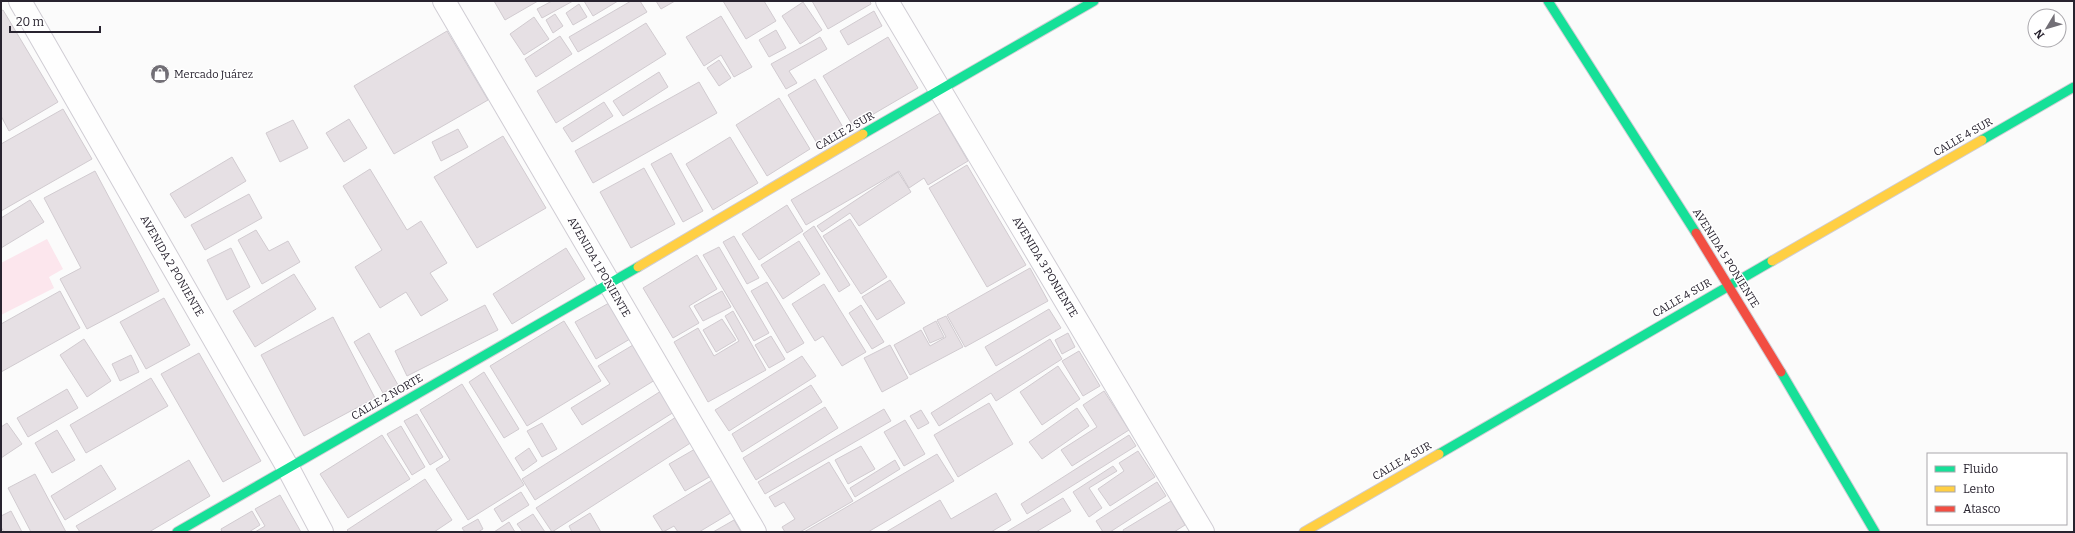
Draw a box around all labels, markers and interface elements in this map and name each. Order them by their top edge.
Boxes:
scale bar [10,8,100,34]
north arrow [2027,8,2067,48]
text: 20 m [16,15,45,29]
text: N [2031,26,2047,41]
shop icon: Mercado Juárez [149,63,171,85]
place label: Mercado Juárez [174,68,253,81]
street label: CALLE 2 SUR [813,109,877,153]
street label: CALLE 4 SUR [1931,114,1995,159]
street label: AVENIDA 5 PONIENTE [1690,206,1762,310]
street label: AVENIDA 2 PONIENTE [138,213,206,319]
street label: AVENIDA 3 PONIENTE [1010,214,1080,320]
street label: AVENIDA 1 PONIENTE [565,215,633,319]
street label: CALLE 4 SUR [1650,275,1714,320]
street label: CALLE 2 NORTE [349,371,425,423]
street label: CALLE 4 SUR [1370,438,1434,483]
legend [1927,453,2067,525]
text: Fluido [1963,462,1998,476]
text: Lento [1963,482,1995,496]
text: Atasco [1963,502,2001,516]

